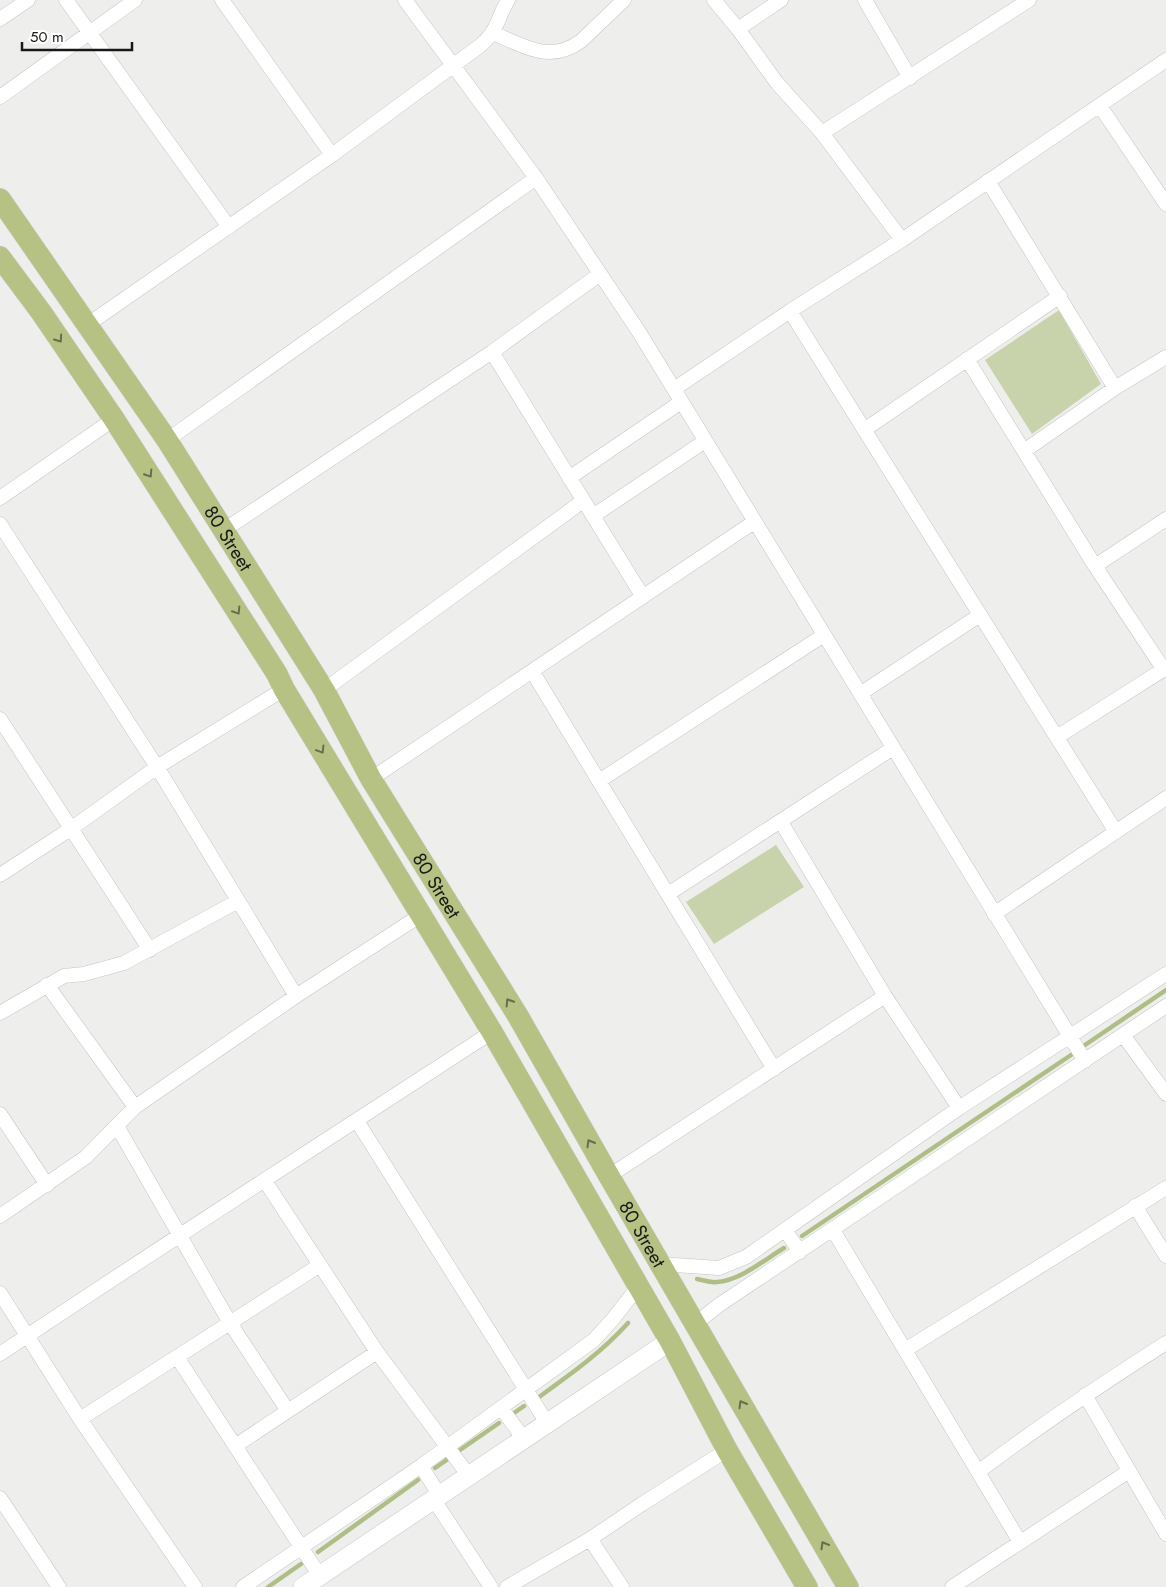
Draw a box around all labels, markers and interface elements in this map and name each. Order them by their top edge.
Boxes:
scale bar [22,20,132,52]
text: 50 m [30,26,64,48]
one-way arrow [53,333,62,343]
one-way arrow [143,469,153,478]
street label: 80 Street [198,500,260,576]
one-way arrow [231,606,240,615]
one-way arrow [315,745,325,754]
street label: 80 Street [406,847,468,924]
one-way arrow [506,998,516,1007]
one-way arrow [587,1139,597,1148]
street label: 80 Street [613,1196,673,1273]
one-way arrow [738,1401,748,1410]
one-way arrow [820,1541,830,1550]

